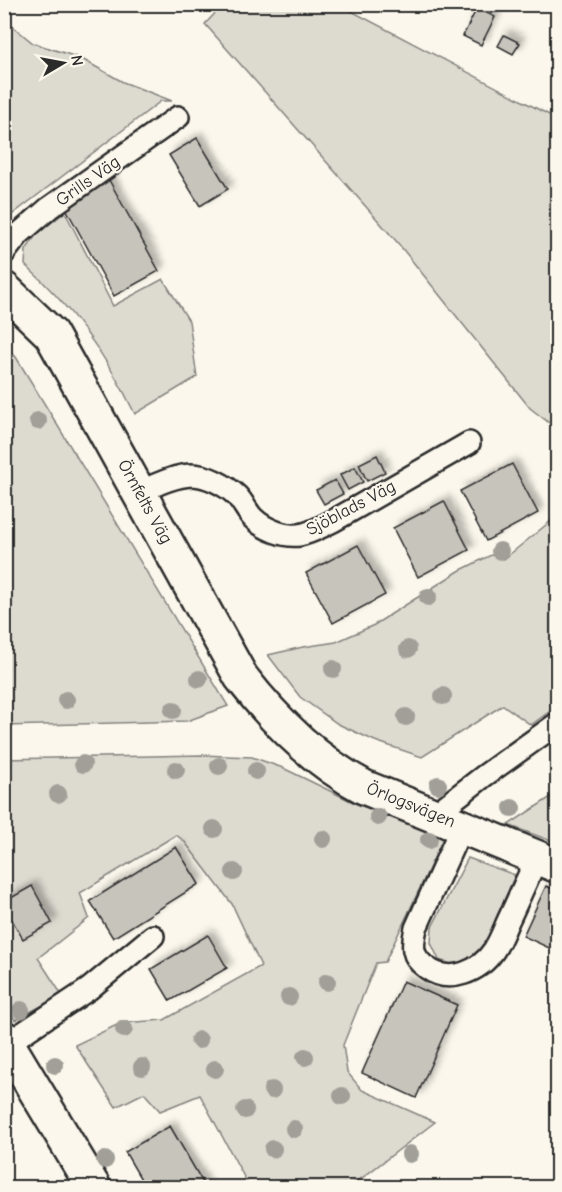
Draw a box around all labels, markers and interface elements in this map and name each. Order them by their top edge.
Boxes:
north arrow [33,33,93,93]
text: N [67,54,87,67]
street label: Grills Väg [52,151,124,211]
street label: Örnfelts Väg [113,456,177,548]
street label: Sjöblads Väg [303,476,399,540]
street label: Örlogsvägen [363,778,459,832]

